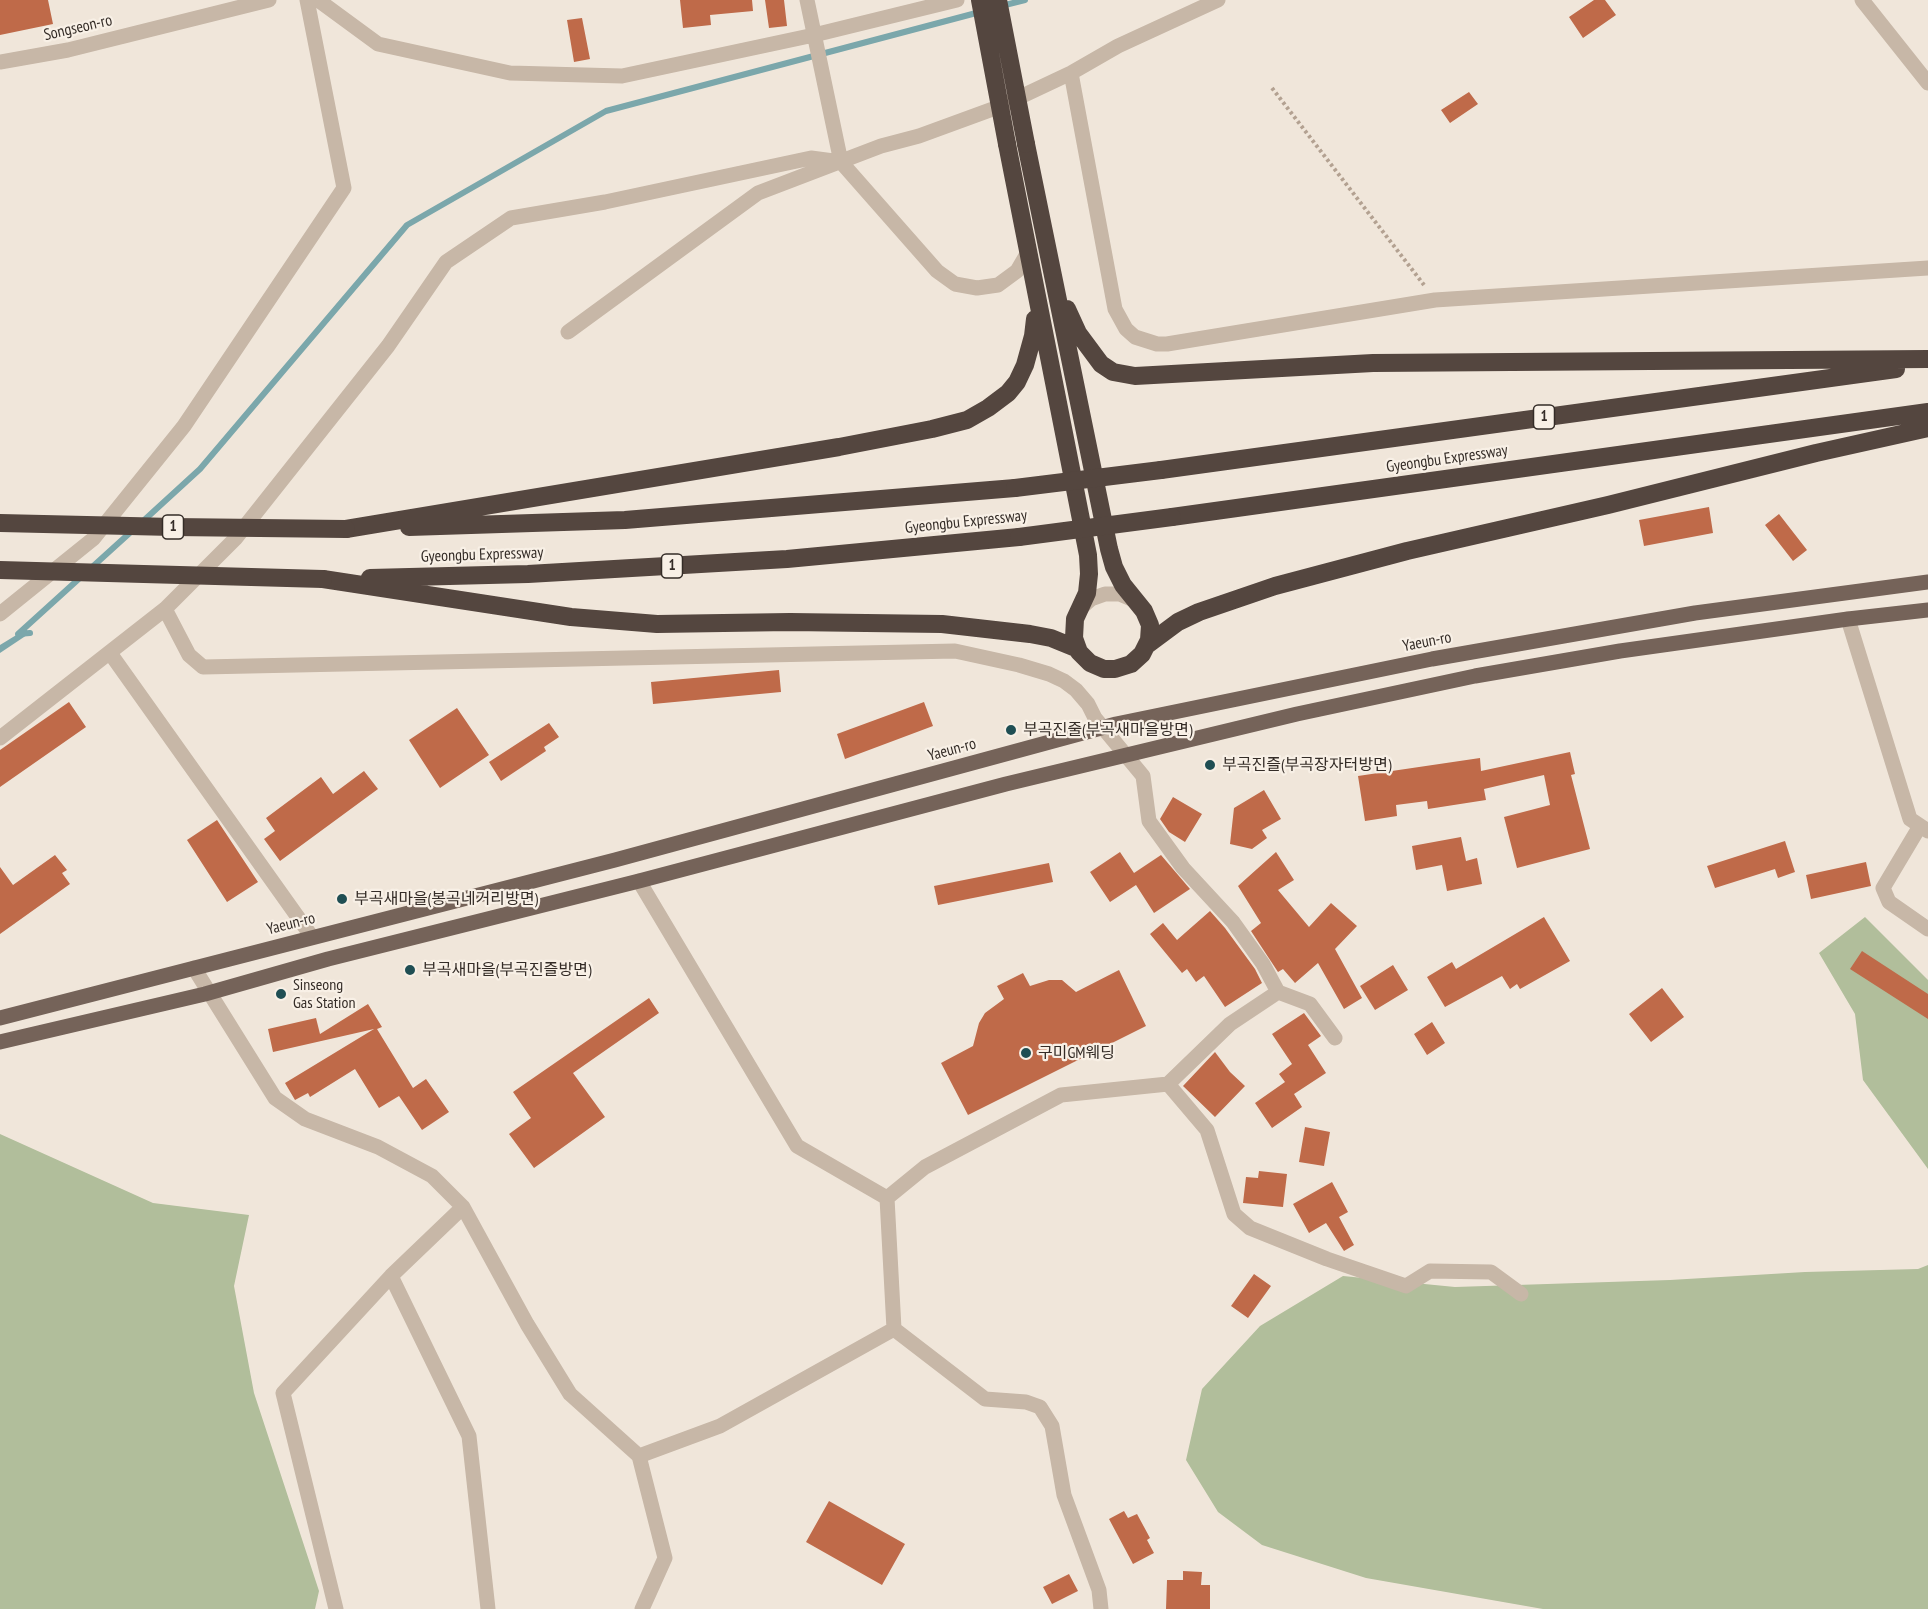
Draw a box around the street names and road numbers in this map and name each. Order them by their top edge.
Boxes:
street label: Songseon-ro [42,11,114,45]
road number: 1 [1534,405,1554,429]
street label: Gyeongbu Expressway [1385,441,1509,477]
street label: Gyeongbu Expressway [904,506,1028,538]
road number: 1 [162,515,184,539]
street label: Gyeongbu Expressway [420,543,544,567]
road number: 1 [662,554,682,578]
street label: Yaeun-ro [1401,628,1453,656]
street label: Yaeun-ro [926,734,978,766]
street label: Yaeun-ro [265,909,317,939]

